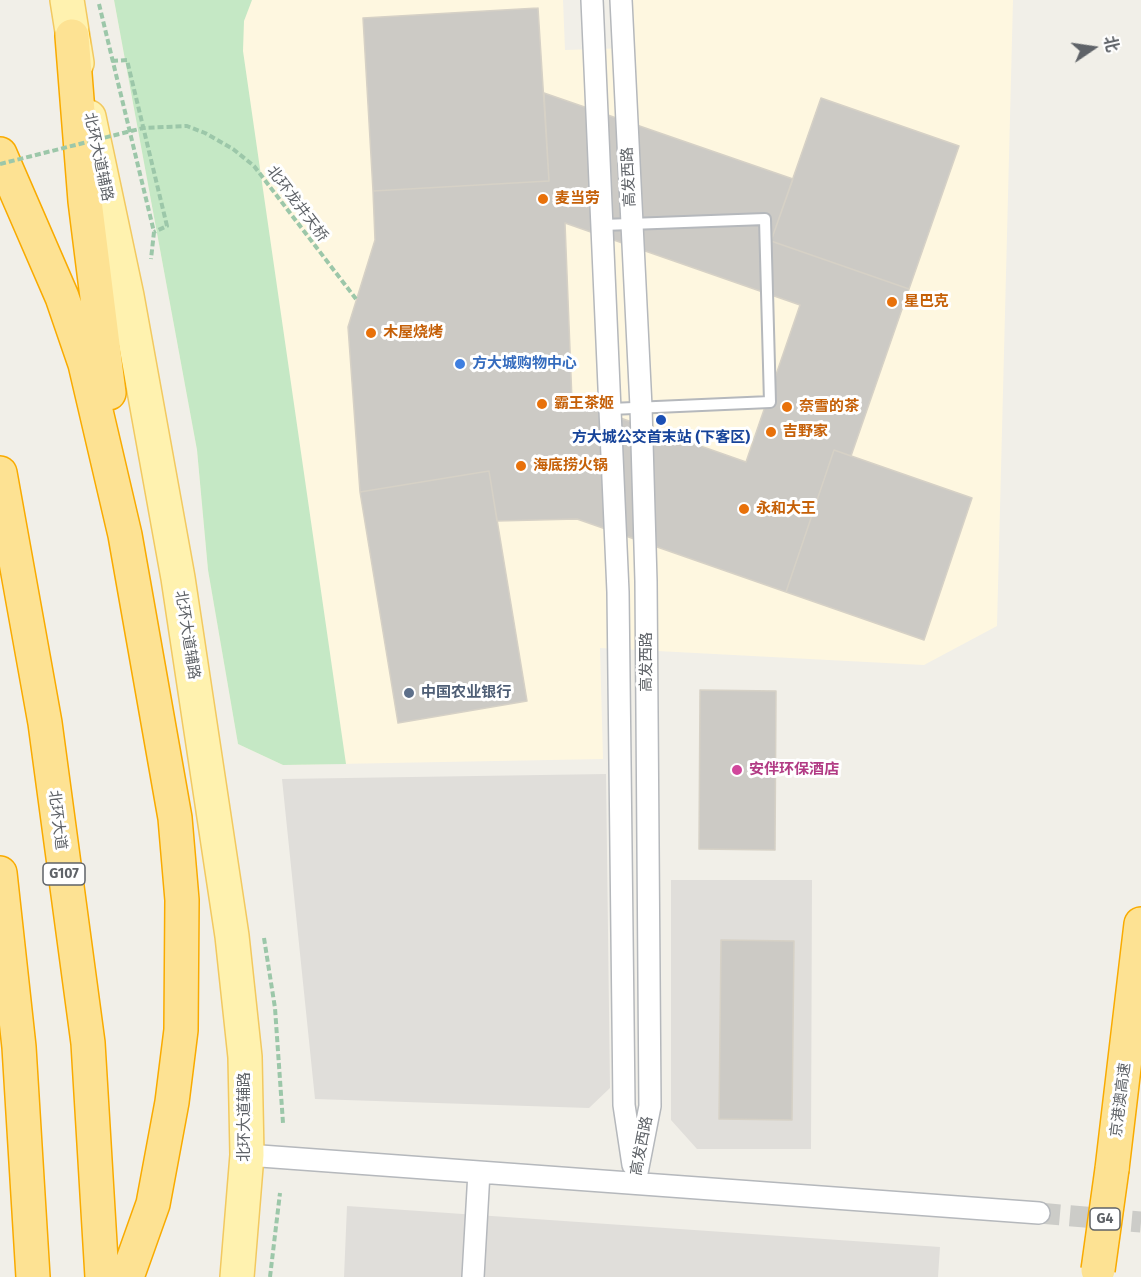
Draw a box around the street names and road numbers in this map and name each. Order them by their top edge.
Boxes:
street label: 北环大道辅路 [80,111,116,203]
street label: 高发西路 [618,147,640,207]
street label: 北环龙井天桥 [263,163,331,245]
street label: 北环大道辅路 [171,589,203,681]
street label: 高发西路 [638,632,656,692]
street label: 北环大道 [44,789,70,851]
road number: G107 [43,863,85,885]
street label: 京港澳高速 [1107,1062,1135,1138]
street label: 北环大道辅路 [236,1072,254,1162]
street label: 高发西路 [627,1115,657,1177]
road number: G4 [1090,1208,1120,1230]

